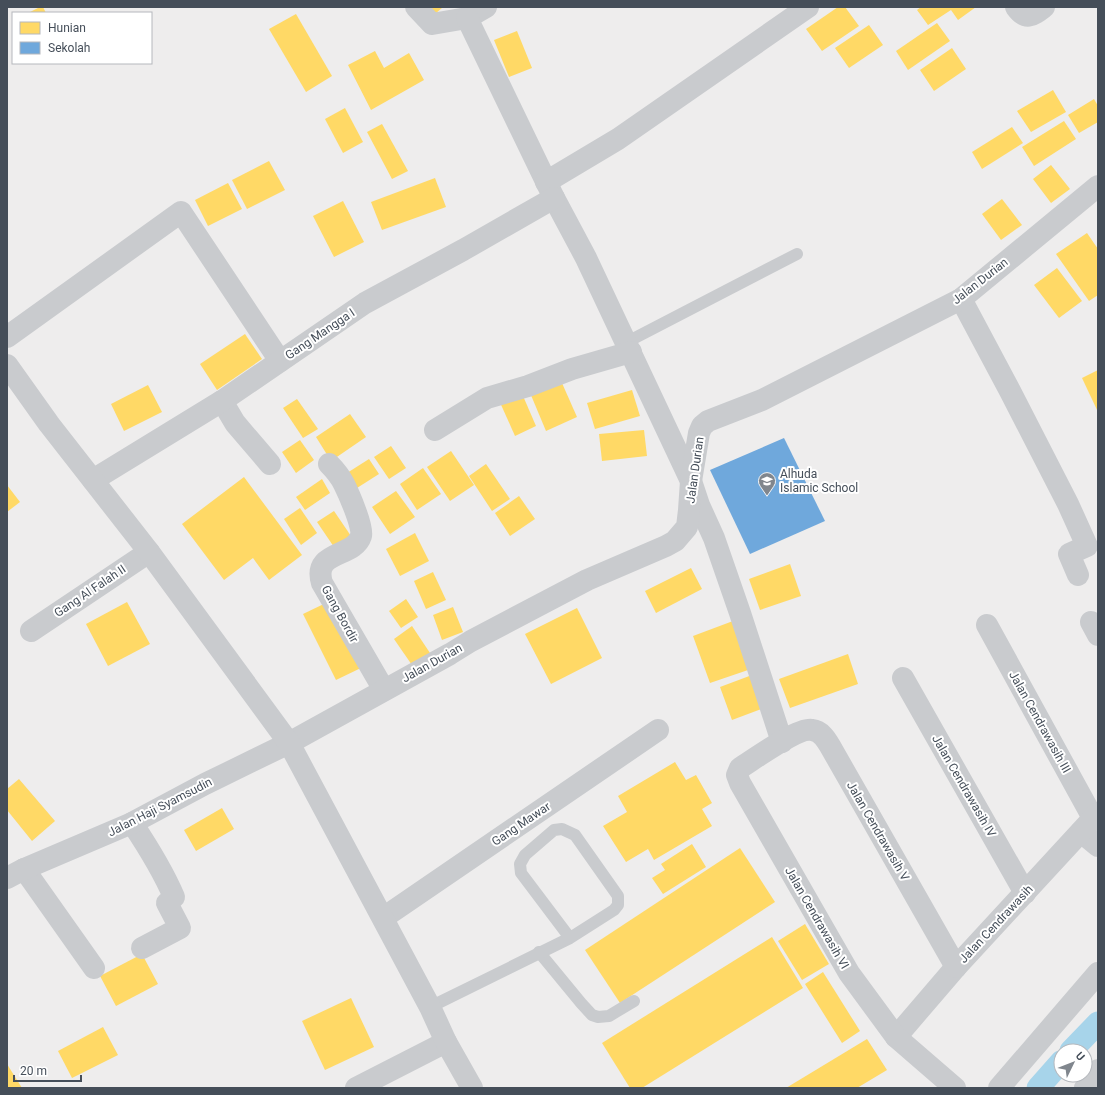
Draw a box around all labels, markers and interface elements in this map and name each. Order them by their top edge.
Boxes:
legend [12,12,152,64]
text: Hunian [48,21,86,35]
text: Sekolah [48,41,90,55]
street label: Jalan Durian [949,255,1011,307]
street label: Gang Mangga I [283,306,357,362]
street label: Jalan Durian [683,436,707,504]
place label: Alhuda Islamic School [780,467,858,495]
school or university icon: Alhuda Islamic School [757,471,777,496]
street label: Gang Al Falah II [52,562,128,620]
street label: Gang Bordir [319,583,361,645]
street label: Jalan Durian [399,641,465,685]
street label: Jalan Cendrawasih III [1006,669,1074,775]
street label: Jalan Cendrawasih IV [929,733,999,840]
street label: Jalan Haji Syamsudin [106,775,214,839]
street label: Jalan Cendrawasih V [844,779,912,883]
street label: Gang Mawar [489,799,553,849]
street label: Jalan Cendrawasih VI [782,865,852,971]
street label: Jalan Cendrawasih [956,882,1036,966]
north arrow [1053,1043,1093,1083]
text: U [1073,1049,1087,1064]
scale bar [14,1057,81,1083]
text: 20 m [20,1064,47,1078]

